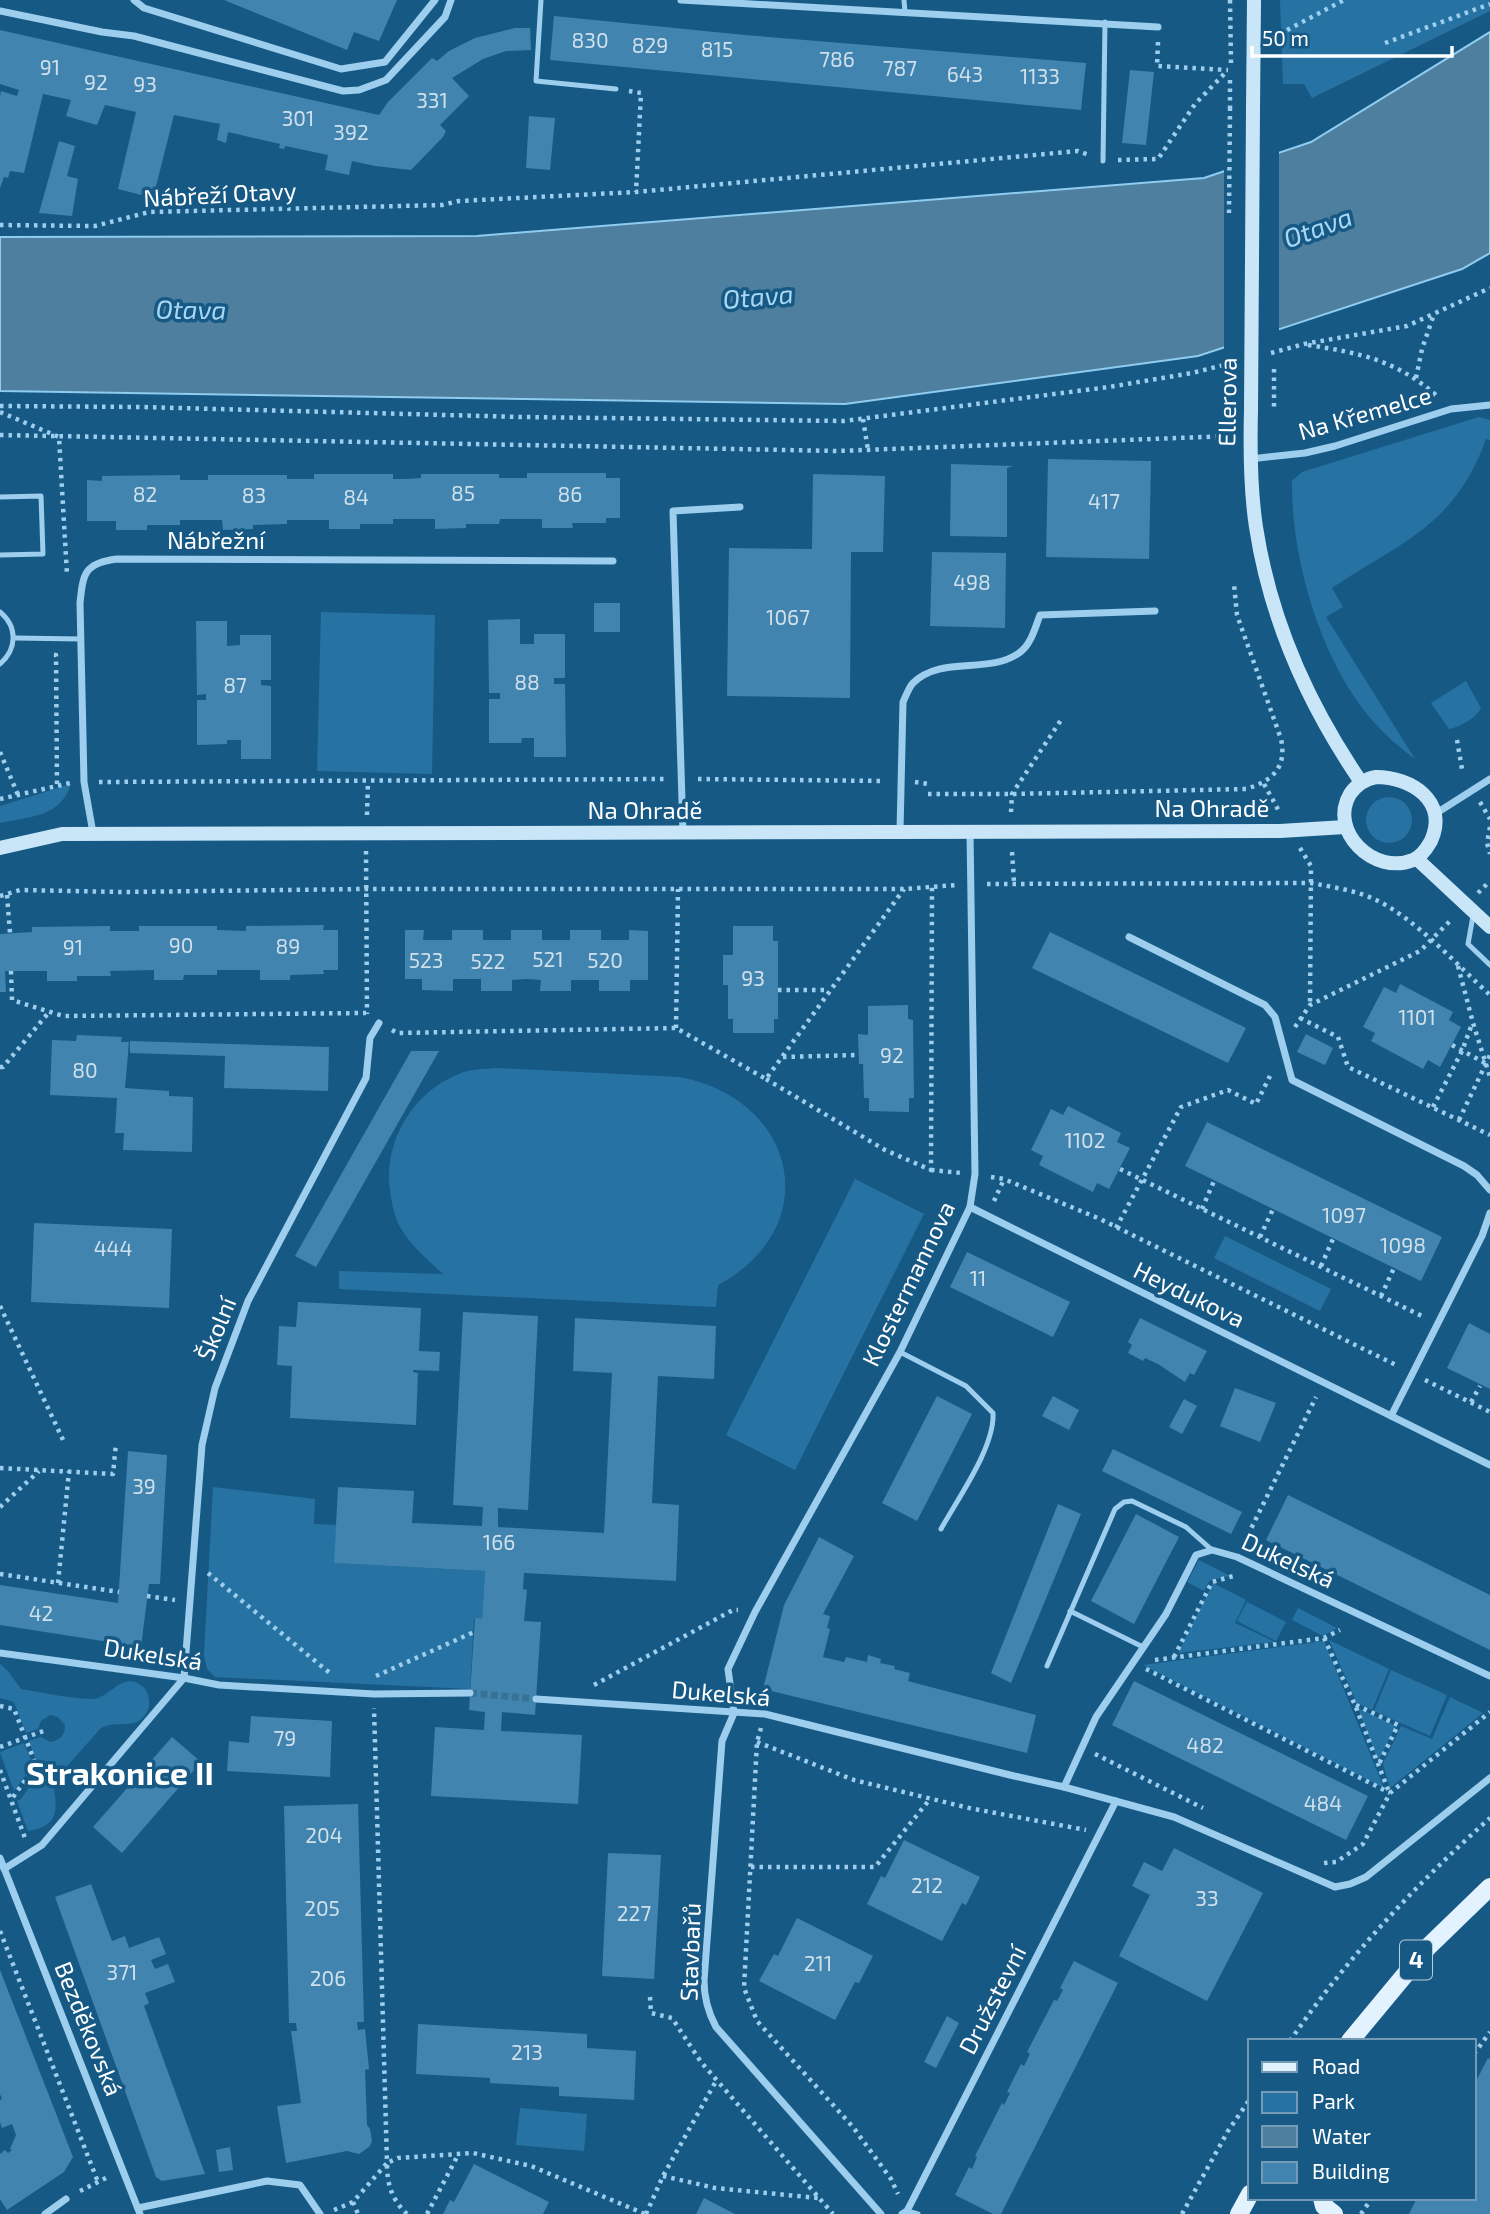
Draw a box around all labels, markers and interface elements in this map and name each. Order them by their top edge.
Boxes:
scale bar [1252,14,1452,58]
text: 50 m [1262,25,1309,50]
house number: 830 [571,27,609,52]
house number: 829 [632,32,668,57]
house number: 815 [701,36,733,61]
house number: 786 [819,46,855,71]
house number: 91 [40,54,60,79]
house number: 787 [883,55,917,80]
house number: 643 [947,61,983,86]
house number: 1133 [1020,63,1060,88]
house number: 92 [84,69,108,94]
house number: 93 [133,71,157,96]
house number: 331 [416,87,448,112]
house number: 301 [282,105,314,130]
house number: 392 [333,119,369,144]
street label: Nábřeží Otavy [143,175,298,212]
water label: Otava [1279,200,1356,253]
water label: Otava [721,277,794,314]
water label: Otava [155,292,227,325]
street label: Ellerova [1211,357,1242,447]
street label: Na Křemelce [1295,380,1435,445]
house number: 85 [451,480,475,505]
house number: 82 [133,481,157,506]
house number: 86 [558,481,582,506]
house number: 83 [242,482,266,507]
house number: 84 [343,484,369,509]
house number: 417 [1088,488,1120,513]
street label: Nábřežní [167,525,266,554]
house number: 498 [953,569,991,594]
house number: 1067 [766,604,810,629]
house number: 88 [514,669,540,694]
house number: 87 [223,672,247,697]
street label: Na Ohradě [1155,793,1269,822]
street label: Na Ohradě [588,795,702,824]
house number: 90 [169,932,193,957]
house number: 89 [276,933,300,958]
house number: 91 [63,934,83,959]
house number: 521 [532,946,564,971]
house number: 523 [409,947,443,972]
house number: 520 [587,947,623,972]
house number: 522 [471,948,505,973]
house number: 93 [741,965,765,990]
house number: 1101 [1398,1004,1436,1029]
house number: 92 [880,1042,904,1067]
house number: 80 [72,1057,98,1082]
house number: 1102 [1064,1127,1106,1152]
street label: Klostermannova [855,1196,960,1371]
house number: 1097 [1322,1202,1366,1227]
house number: 1098 [1380,1232,1426,1257]
house number: 444 [94,1235,132,1260]
street label: Heydukova [1129,1254,1250,1333]
house number: 11 [970,1265,986,1290]
street label: Školní [190,1291,242,1364]
house number: 39 [132,1473,156,1498]
street label: Dukelská [1238,1526,1340,1594]
house number: 166 [483,1529,515,1554]
house number: 42 [29,1600,53,1625]
street label: Dukelská [102,1631,204,1676]
street label: Dukelská [671,1674,772,1711]
house number: 79 [274,1725,296,1750]
house number: 482 [1186,1732,1224,1757]
district label: Strakonice II [26,1753,214,1791]
house number: 484 [1304,1790,1342,1815]
house number: 204 [305,1822,343,1847]
house number: 212 [911,1872,943,1897]
house number: 33 [1195,1885,1219,1910]
house number: 205 [304,1895,340,1920]
house number: 227 [617,1900,651,1925]
street label: Stavbařů [673,1902,706,2002]
street label: Družstevní [952,1939,1032,2059]
road number: 4 [1400,1940,1432,1980]
house number: 211 [804,1950,832,1975]
street label: Bezděkovská [49,1957,129,2100]
house number: 371 [107,1959,137,1984]
house number: 206 [310,1965,346,1990]
house number: 213 [511,2039,543,2064]
legend [1248,2039,1476,2200]
text: Road [1312,2053,1360,2078]
text: Park [1312,2088,1355,2113]
text: Water [1312,2123,1371,2148]
text: Building [1312,2158,1390,2183]

